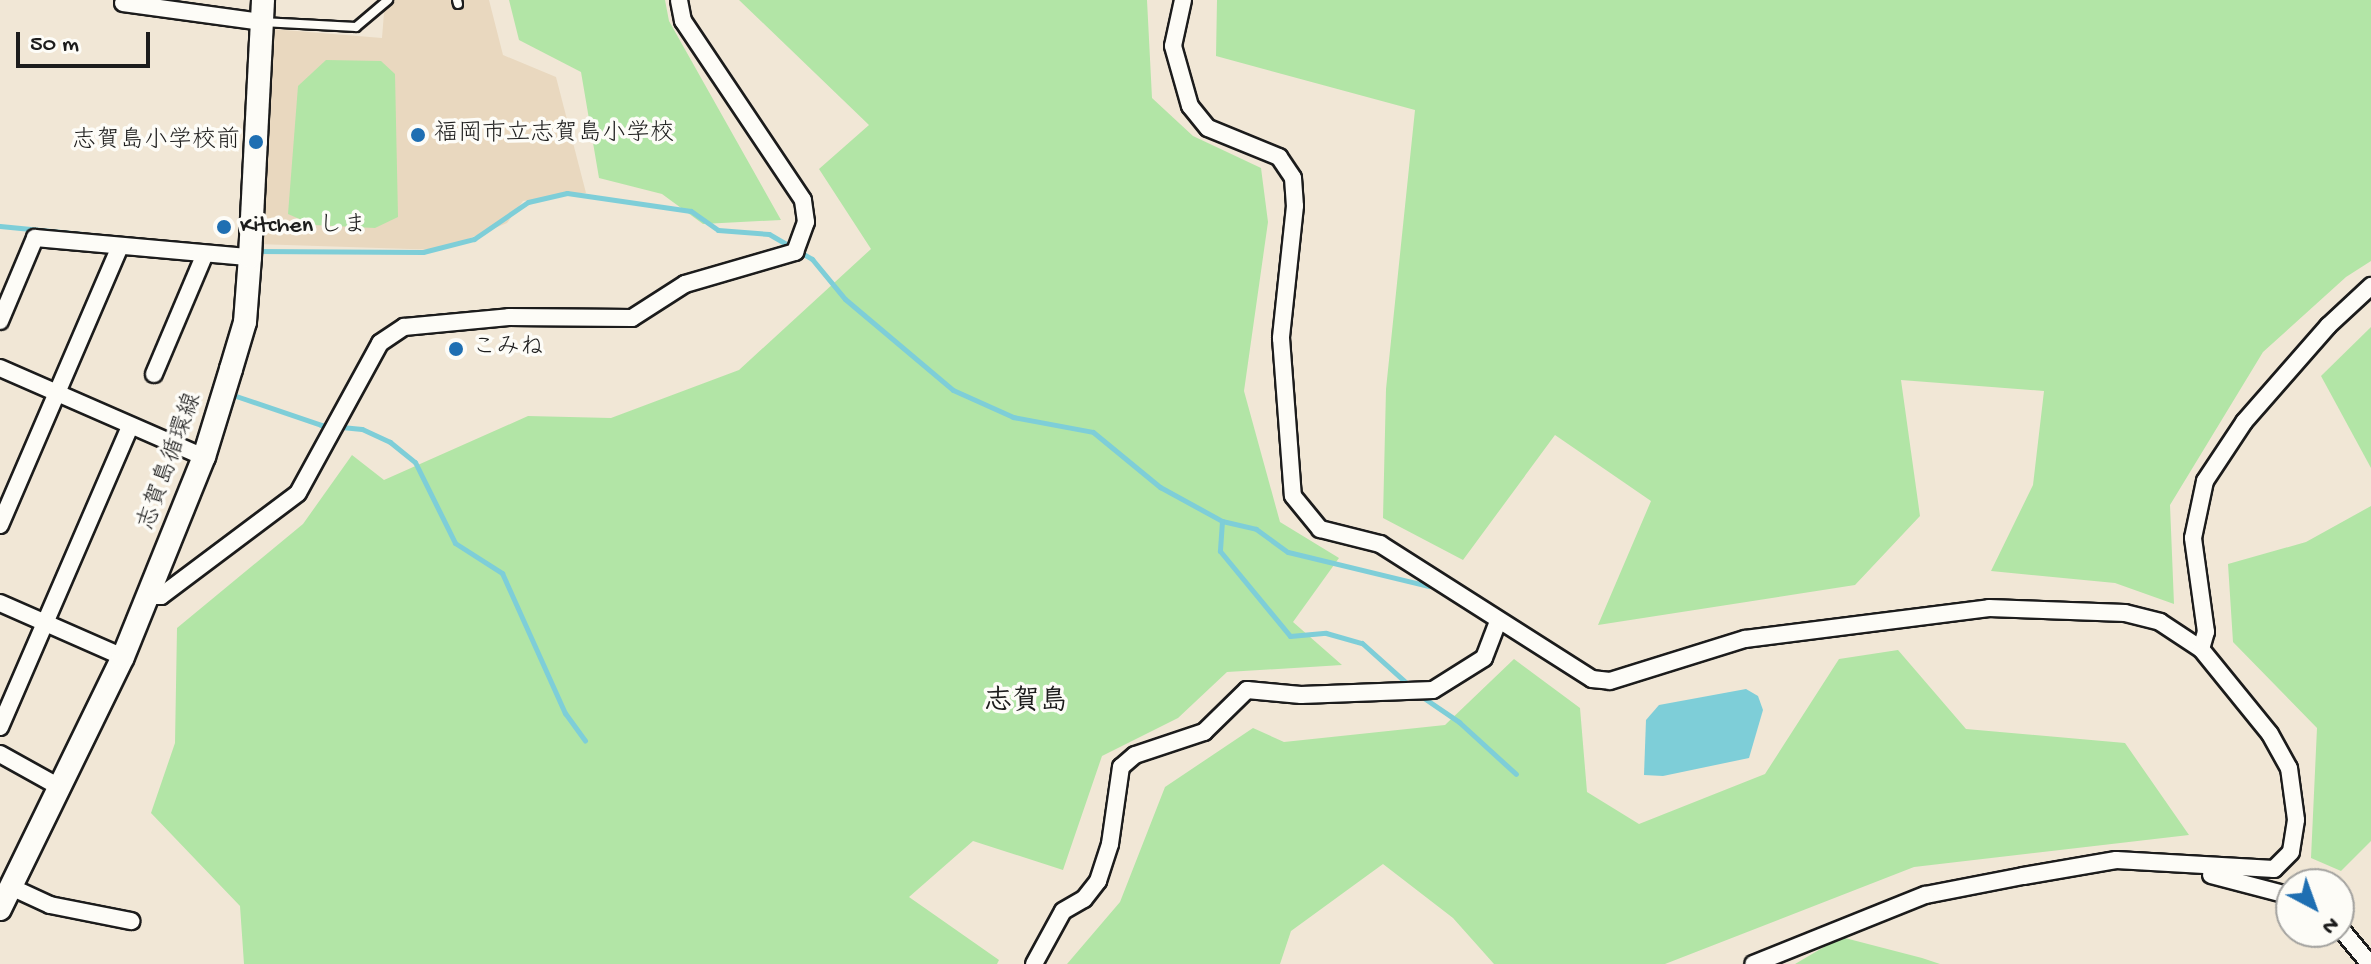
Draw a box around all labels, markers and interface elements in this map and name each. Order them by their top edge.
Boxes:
scale bar [20,16,154,66]
text: 50 m [30,31,79,60]
place label: 福岡市立志賀島小学校 [434,121,674,149]
marker: 福岡市立志賀島小学校 [409,126,427,144]
place label: 志賀島小学校前 [72,128,240,156]
marker: 志賀島小学校前 [247,133,265,151]
place label: Kitchen しま [240,213,367,241]
marker: Kitchen しま [215,218,233,236]
place label: こみね [472,335,544,363]
marker: こみね [447,340,465,358]
street label: 志賀島循環線 [133,389,209,535]
district label: 志賀島 [984,686,1068,720]
north arrow [2275,868,2355,948]
text: N [2315,910,2343,939]

